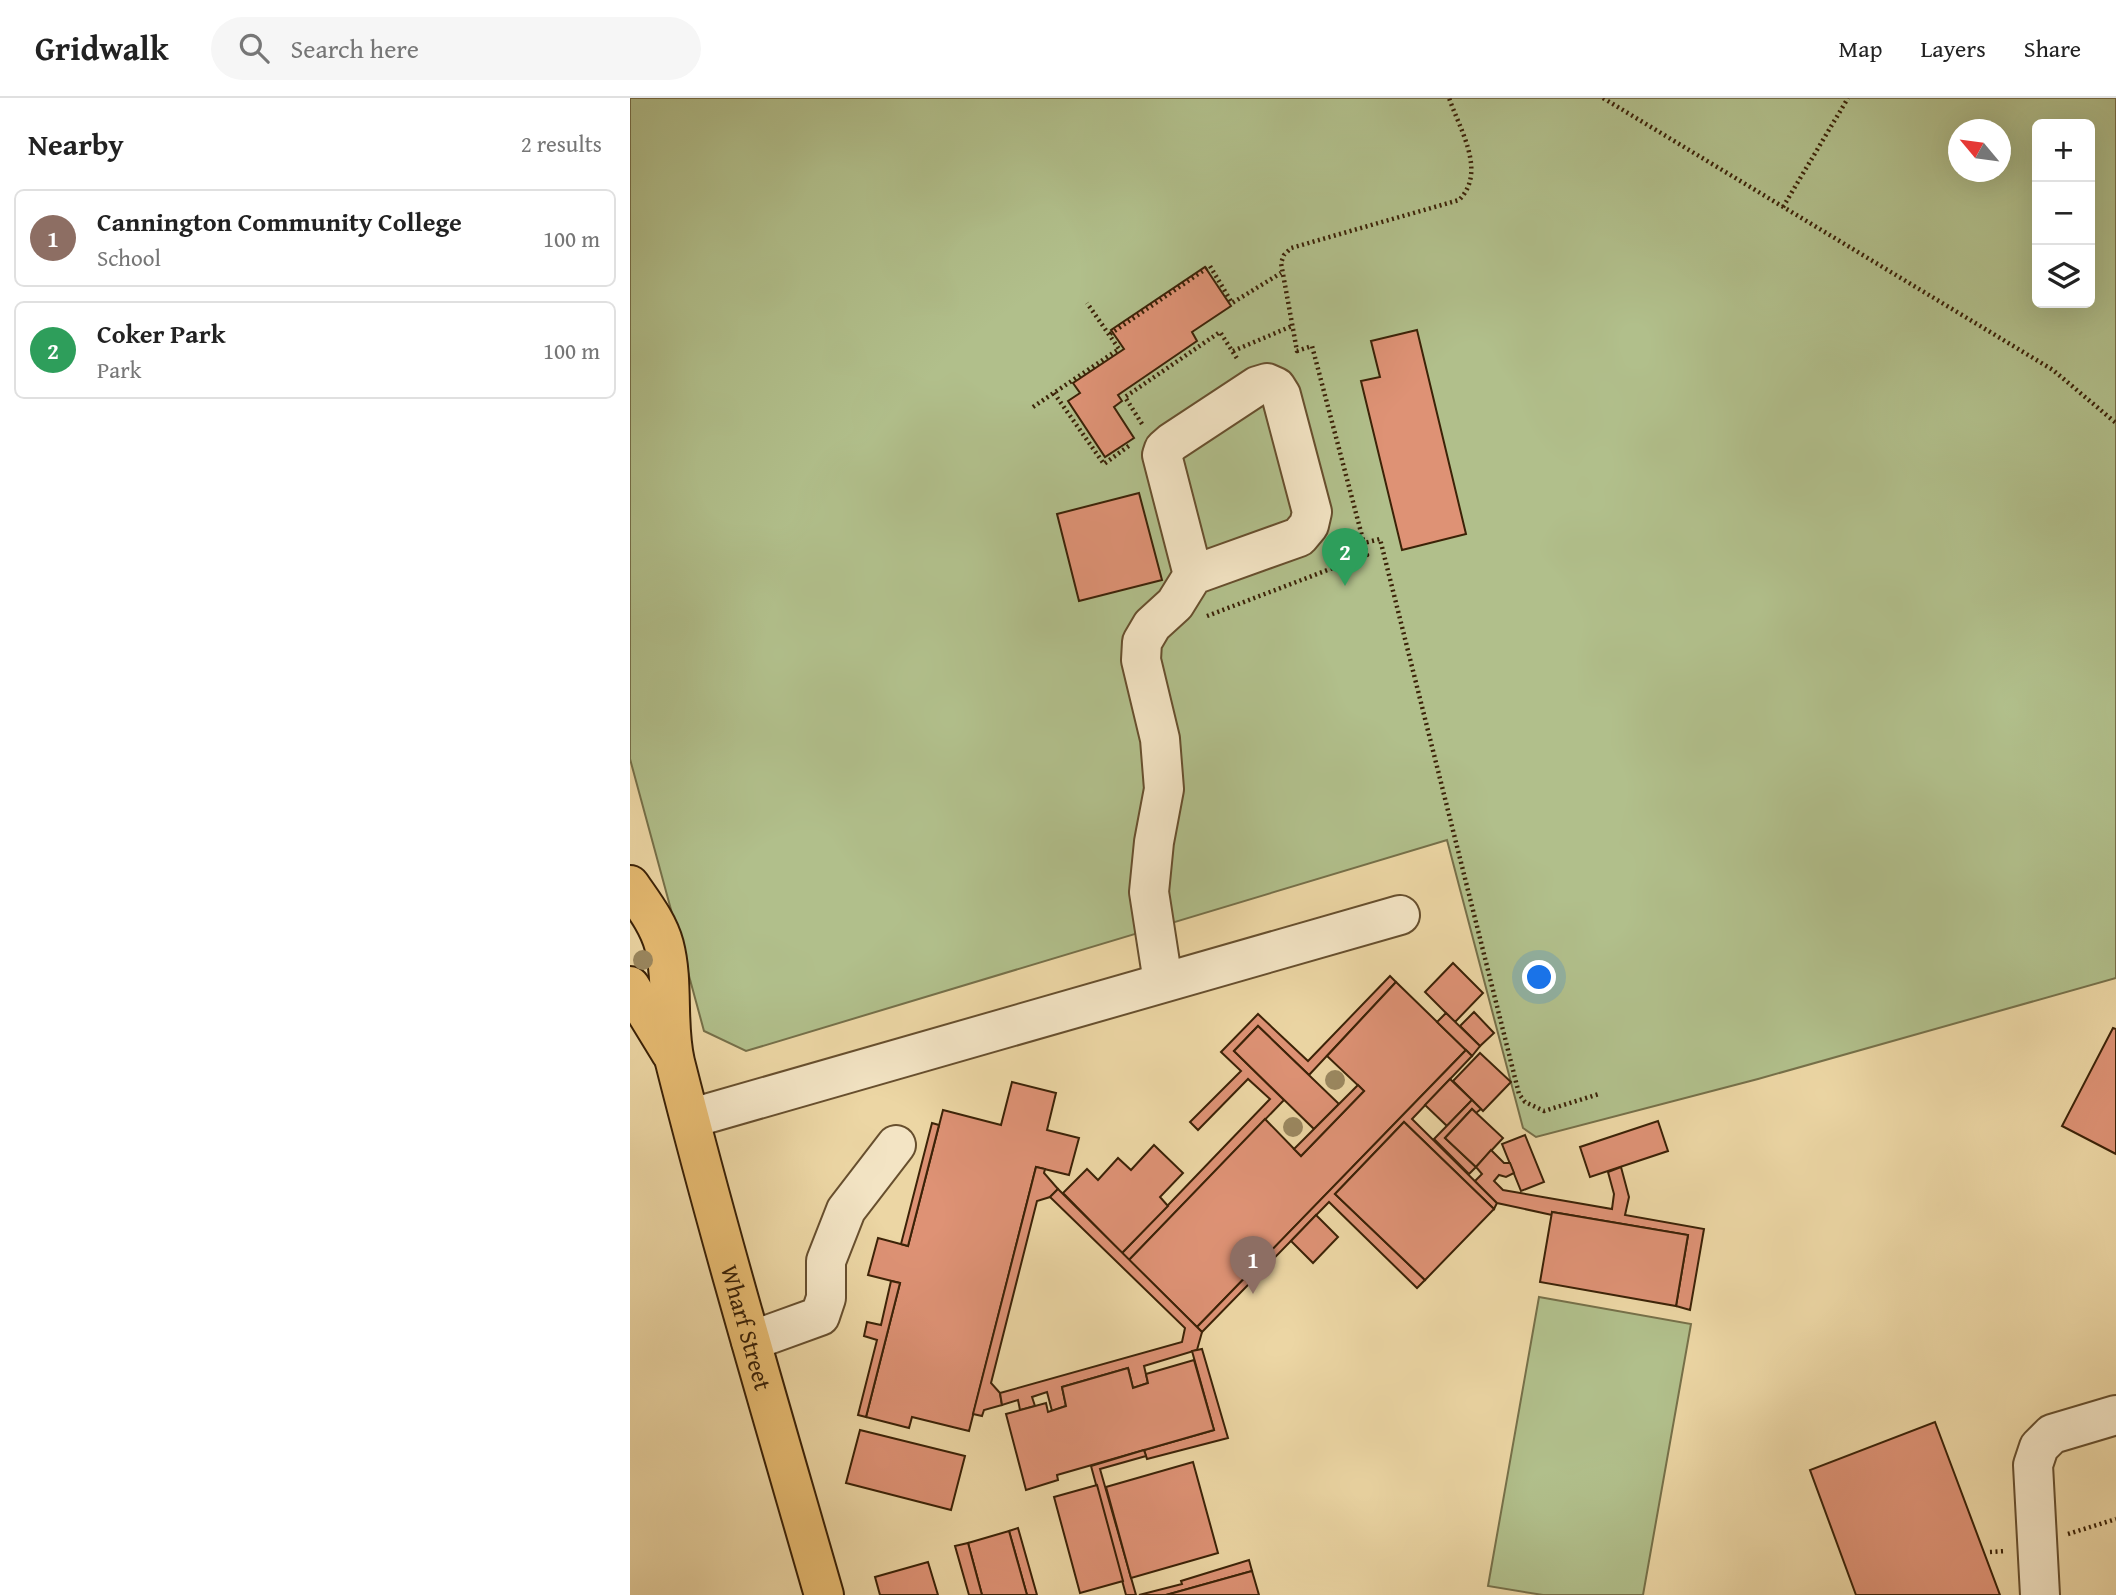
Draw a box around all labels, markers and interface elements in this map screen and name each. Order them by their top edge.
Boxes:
search box [211,17,701,80]
text: Gridwalk [35,24,169,72]
icon: search [235,29,273,67]
text: Search here [291,29,419,68]
text: Map [1839,31,1882,66]
text: Layers [1920,31,1986,66]
text: Share [2024,31,2081,66]
north arrow [1948,119,2011,182]
map controls [2032,119,2095,308]
button: + [2032,119,2095,182]
text: Nearby [28,122,124,166]
text: 2 results [521,127,602,160]
button: − [2032,182,2095,245]
text: Cannington Community College [97,202,462,241]
text: 1 [47,222,59,255]
text: 100 m [543,222,600,255]
text: School [97,241,161,274]
button: layers [2032,245,2095,308]
text: Coker Park [97,314,225,353]
text: 2 [47,334,59,367]
text: 100 m [543,334,600,367]
text: Park [97,353,141,386]
pin: 2 [1322,528,1368,586]
your location [1522,960,1556,994]
pin: 1 [1230,1236,1276,1294]
street label: Wharf Street [712,1261,782,1395]

